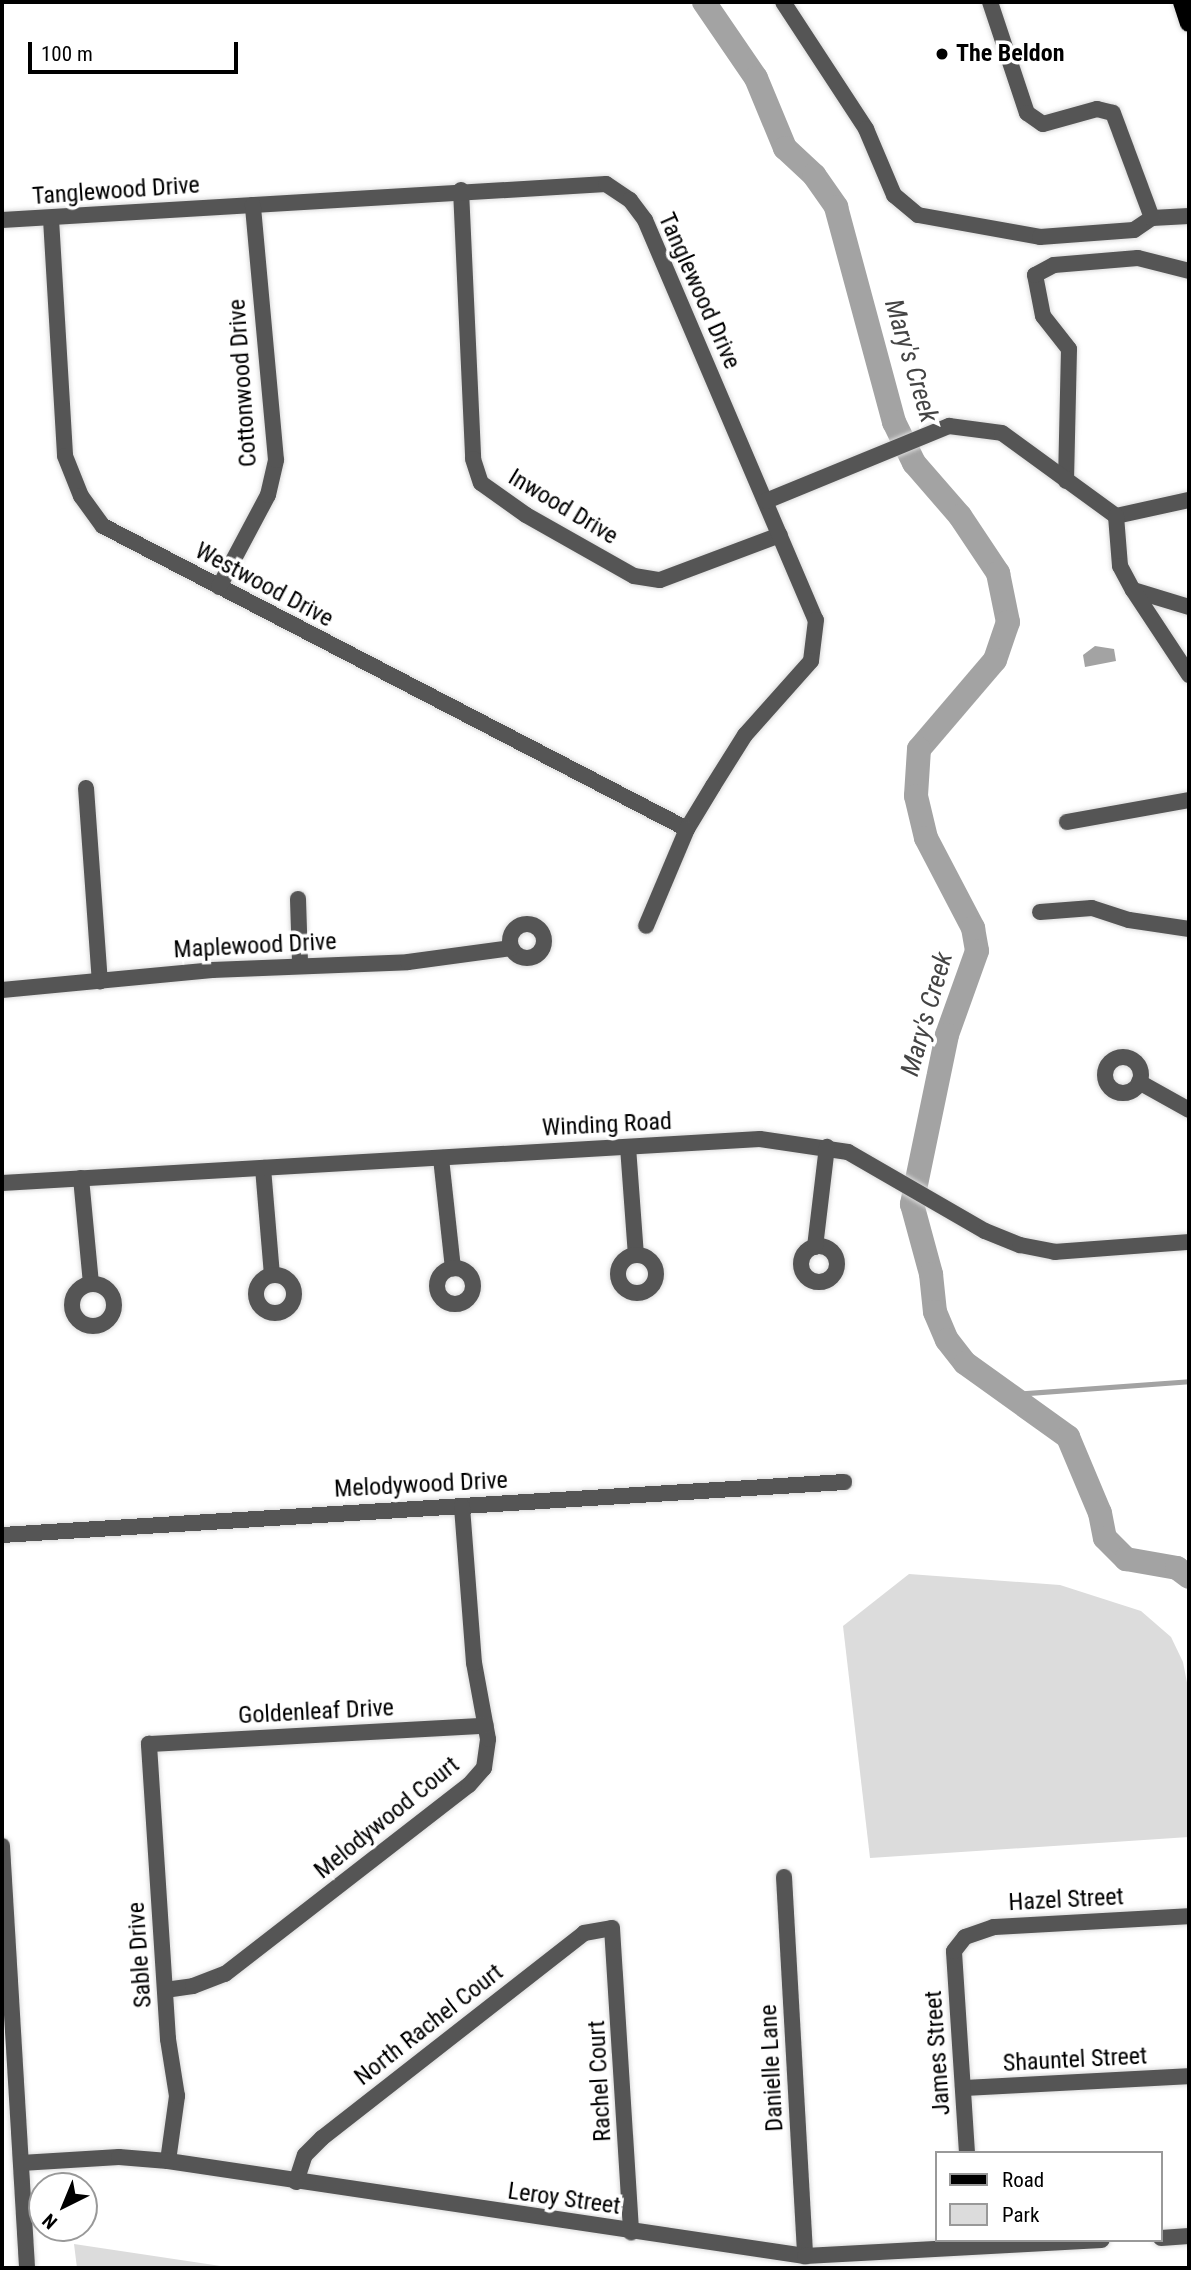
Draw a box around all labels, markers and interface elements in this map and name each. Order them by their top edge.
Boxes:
scale bar [32,28,242,72]
place label: The Beldon [956,40,1064,68]
text: 100 m [41,42,93,66]
marker: The Beldon [934,46,950,62]
street label: Tanglewood Drive [31,171,201,211]
street label: Tanglewood Drive [652,208,746,374]
water label: Mary's Creek [877,296,945,426]
street label: Cottonwood Drive [223,298,263,468]
street label: Inwood Drive [503,463,623,551]
street label: Westwood Drive [190,537,338,633]
street label: Maplewood Drive [173,927,337,965]
water label: Mary's Creek [894,949,960,1079]
street label: Winding Road [541,1107,673,1143]
street label: Melodywood Drive [333,1466,509,1504]
street label: Goldenleaf Drive [237,1694,395,1730]
street label: Melodywood Court [309,1751,465,1885]
street label: Hazel Street [1008,1883,1124,1917]
street label: Sable Drive [122,1901,158,2009]
street label: North Rachel Court [349,1958,509,2092]
street label: James Street [919,1990,957,2116]
street label: Danielle Lane [754,2004,790,2132]
street label: Rachel Court [582,2020,618,2142]
street label: Shauntel Street [1002,2042,1148,2078]
legend [936,2151,1163,2242]
text: Road [1002,2168,1044,2192]
north arrow [28,2172,98,2242]
street label: Leroy Street [506,2177,622,2221]
text: Park [1002,2203,1039,2227]
text: N [38,2209,62,2234]

